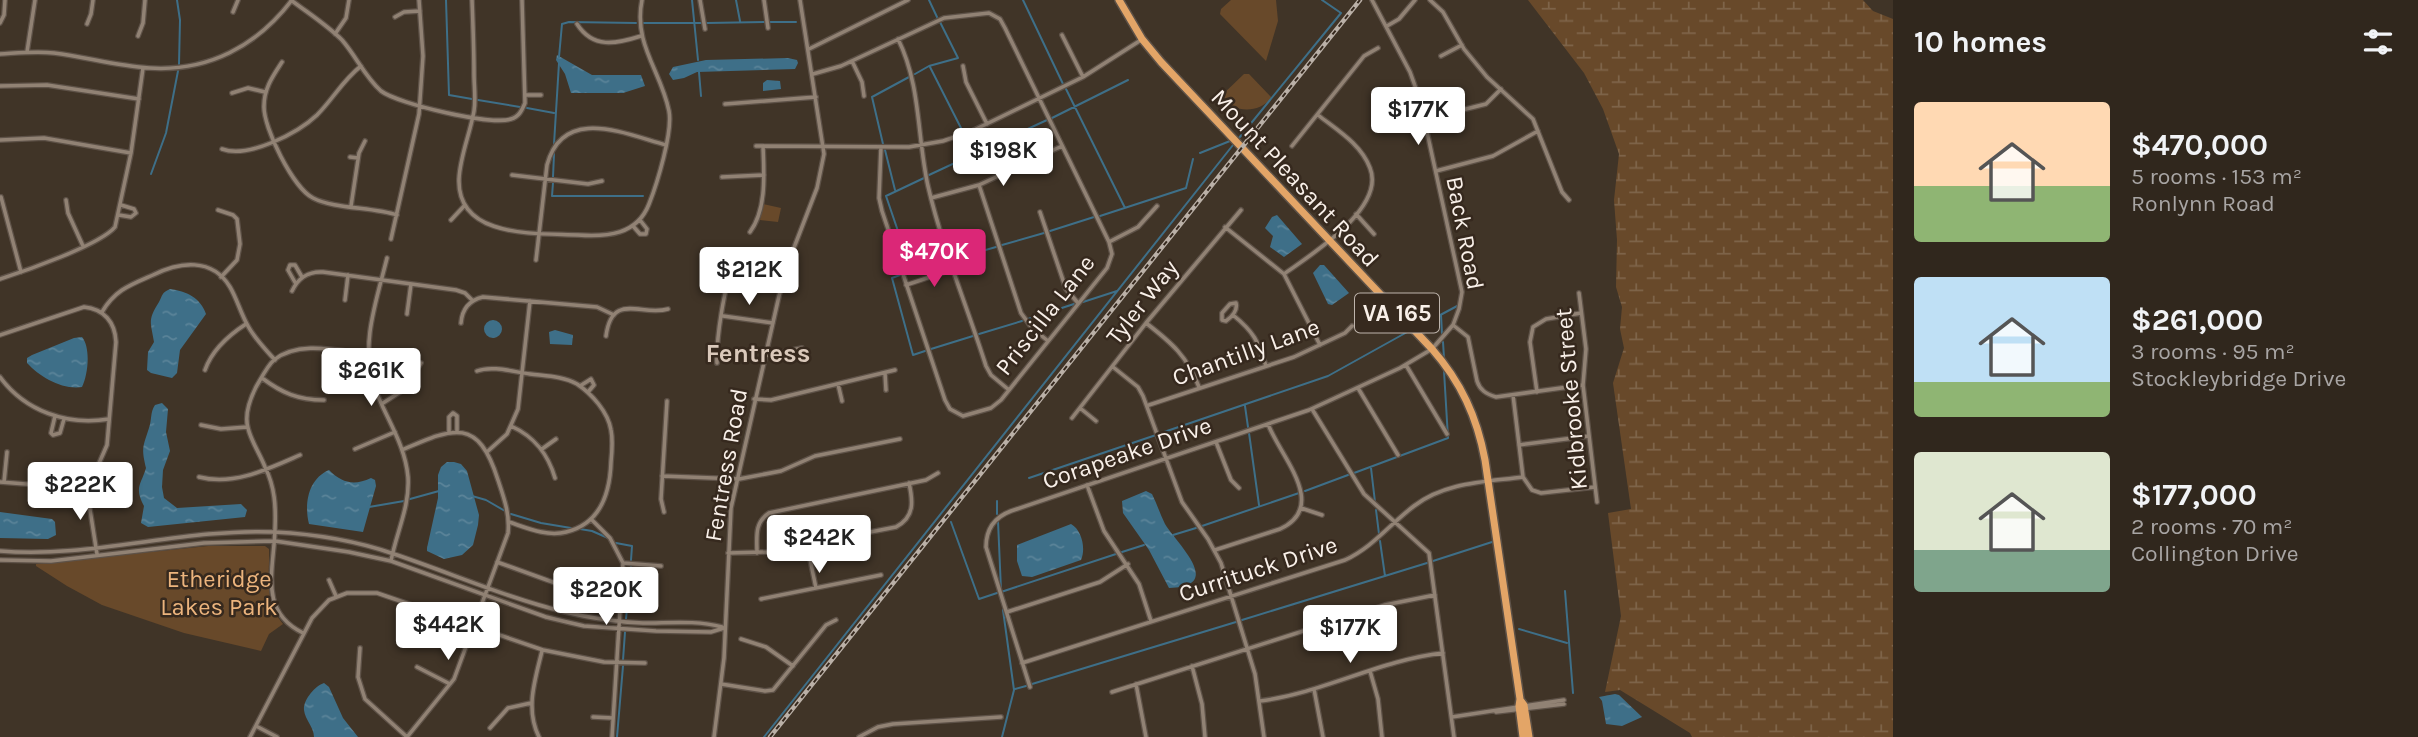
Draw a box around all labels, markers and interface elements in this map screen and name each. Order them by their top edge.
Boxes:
icon: filters [2359,23,2397,61]
text: 10 homes [1914,24,2047,60]
street label: Mount Pleasant Road [1205,83,1385,273]
pin: $177K [1369,88,1467,147]
text: $177K [1387,96,1449,123]
text: $470,000 [2131,127,2268,163]
pin: $198K [954,128,1052,188]
icon: home [1970,130,2054,214]
text: $198K [969,137,1037,164]
text: 5 rooms · 153 m² [2131,163,2302,190]
street label: Back Road [1440,174,1490,292]
text: Ronlynn Road [2131,190,2275,217]
pin: $470K [885,230,983,289]
text: $470K [899,238,969,265]
pin: $212K [700,247,798,307]
street label: Priscilla Lane [989,249,1101,381]
street label: Tyler Way [1100,254,1184,350]
text: $212K [716,256,782,283]
road number: VA 165 [1355,294,1439,332]
text: $261,000 [2131,302,2263,338]
icon: home [1970,305,2054,389]
street label: Kidbrooke Street [1549,307,1593,491]
street label: Chantilly Lane [1169,312,1323,392]
district label: Fentress [705,338,811,369]
text: 3 rooms · 95 m² [2131,338,2295,365]
pin: $261K [322,348,420,408]
text: $261K [338,357,404,384]
text: Stockleybridge Drive [2131,365,2346,392]
street label: Fentress Road [699,386,753,544]
street label: Corapeake Drive [1039,411,1215,495]
pin: $222K [31,462,129,522]
text: $222K [44,471,116,498]
text: $177,000 [2131,477,2257,513]
icon: home [1970,480,2054,564]
text: 2 rooms · 70 m² [2131,513,2293,540]
pin: $242K [770,516,868,575]
text: $242K [783,524,855,551]
street label: Currituck Drive [1175,530,1341,608]
text: Collington Drive [2131,540,2299,567]
park label: Etheridge Lakes Park [160,565,278,621]
pin: $220K [557,568,655,627]
text: $220K [569,576,643,603]
pin: $442K [399,602,497,662]
pin: $177K [1301,606,1399,665]
text: $442K [412,611,484,638]
text: $177K [1319,614,1381,641]

